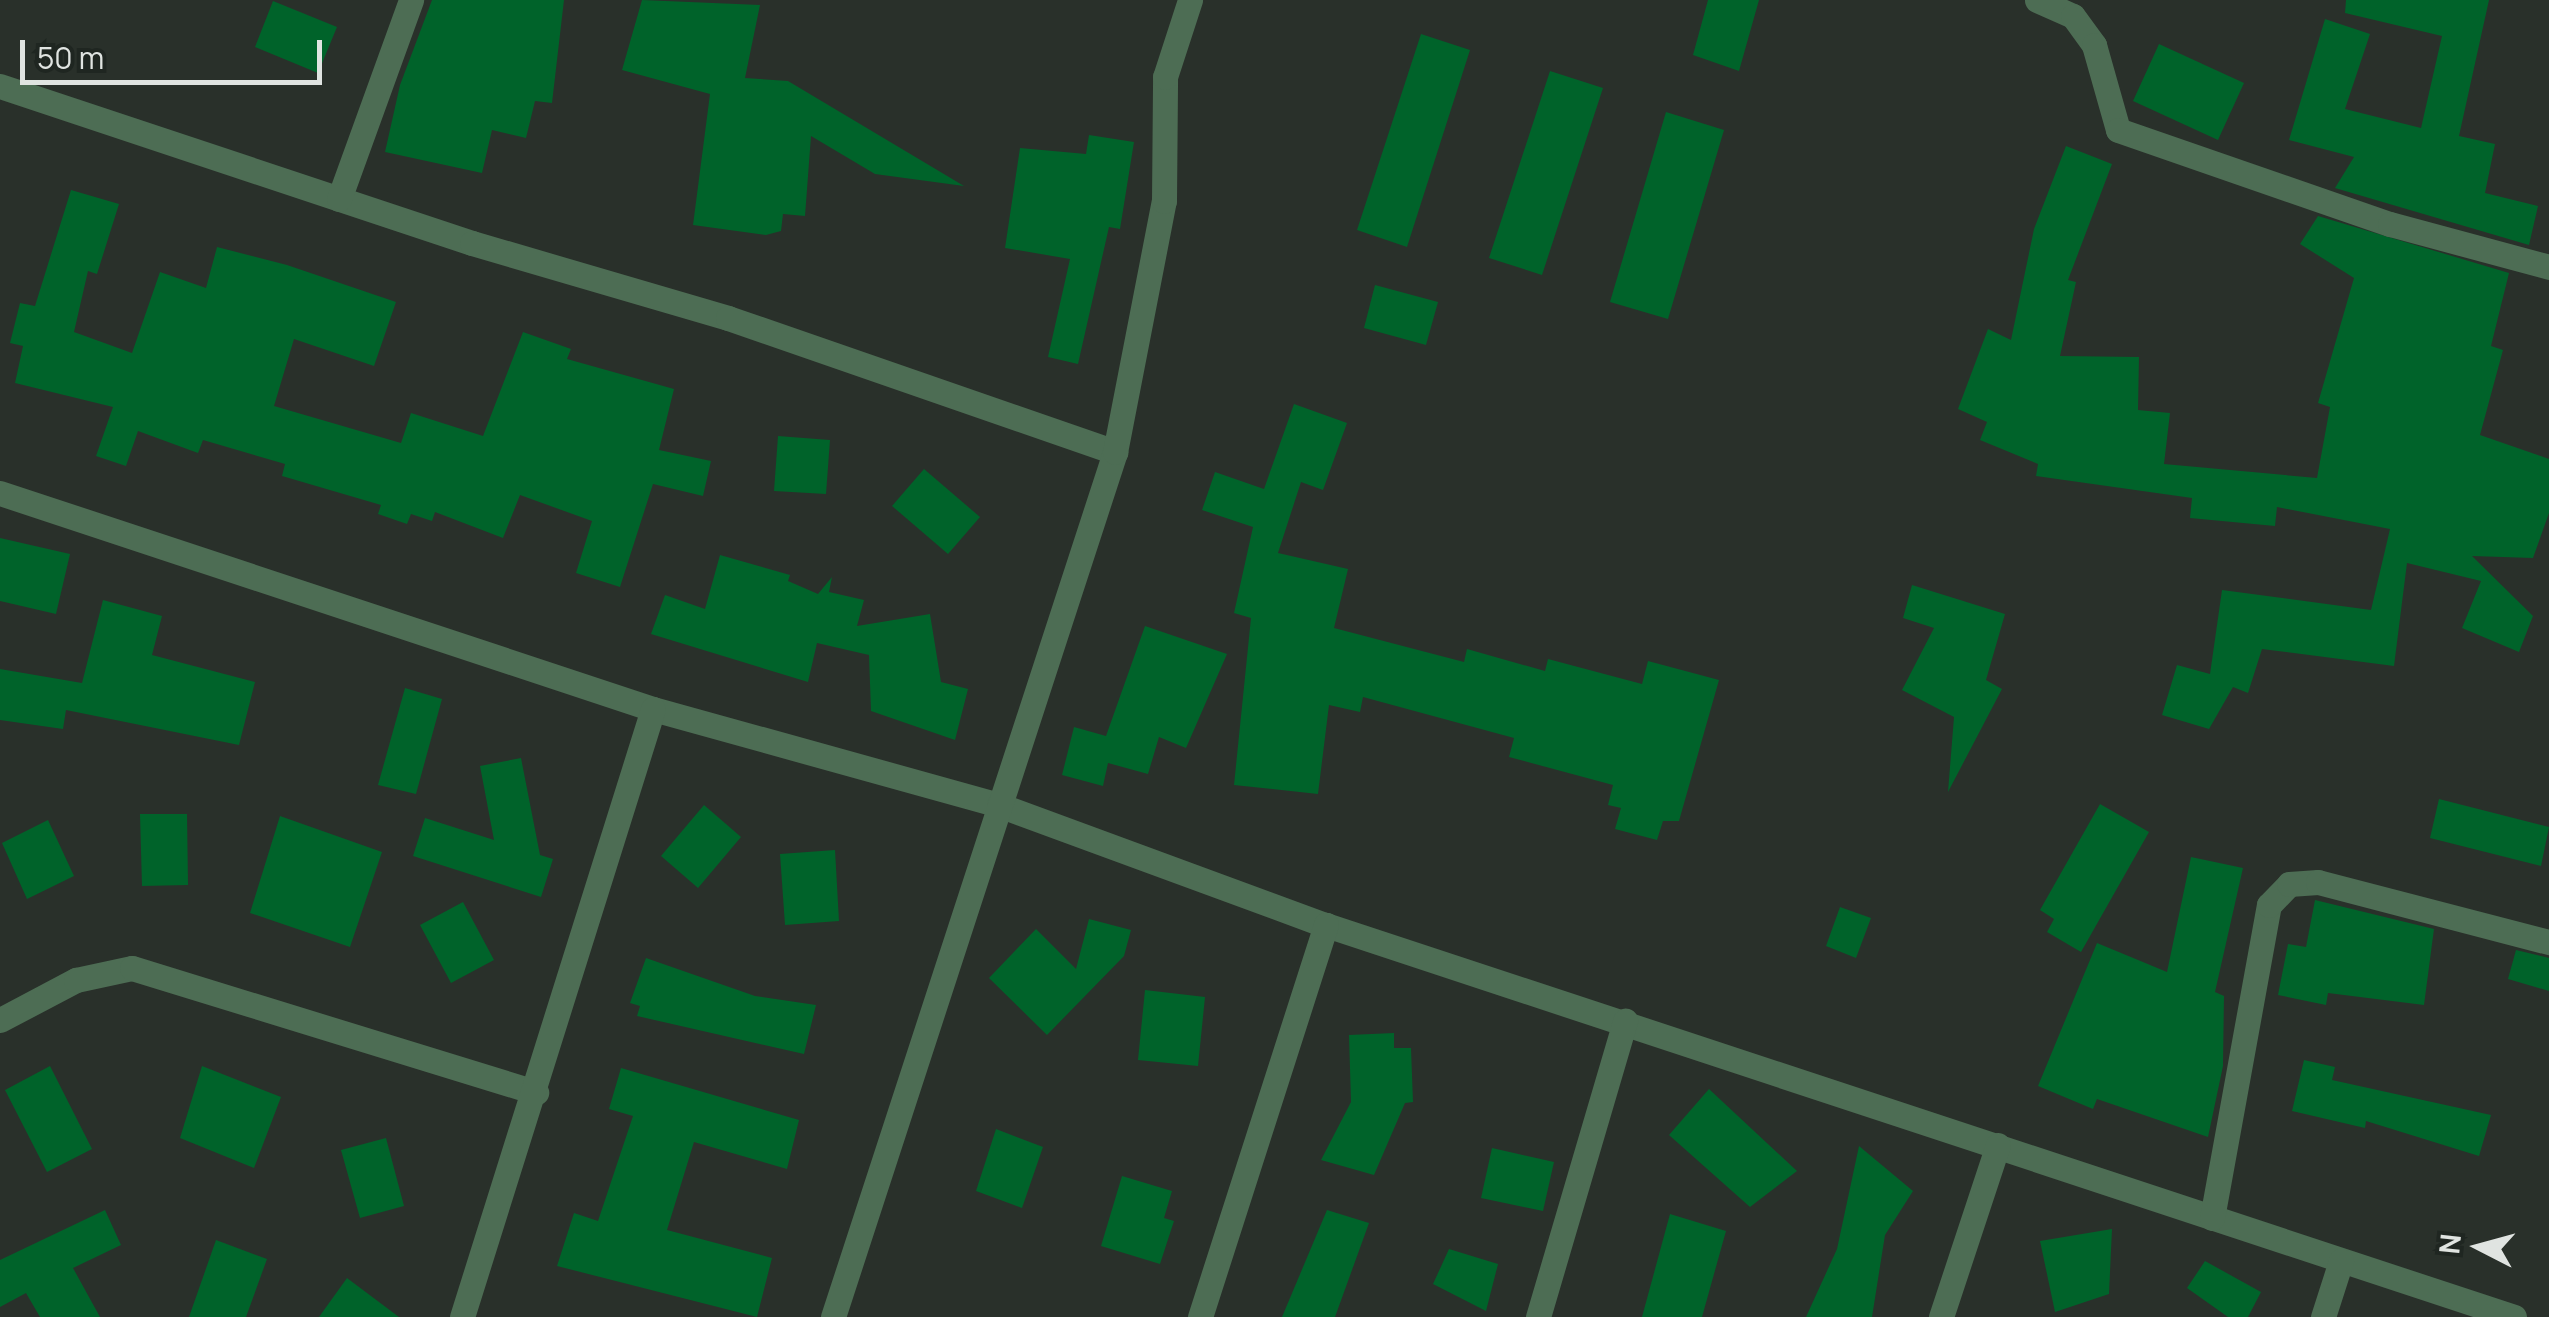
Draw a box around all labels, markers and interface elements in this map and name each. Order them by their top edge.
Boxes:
scale bar [25,20,328,82]
text: 50 m [37,37,104,78]
north arrow [2429,1197,2529,1297]
text: N [2429,1232,2469,1256]

